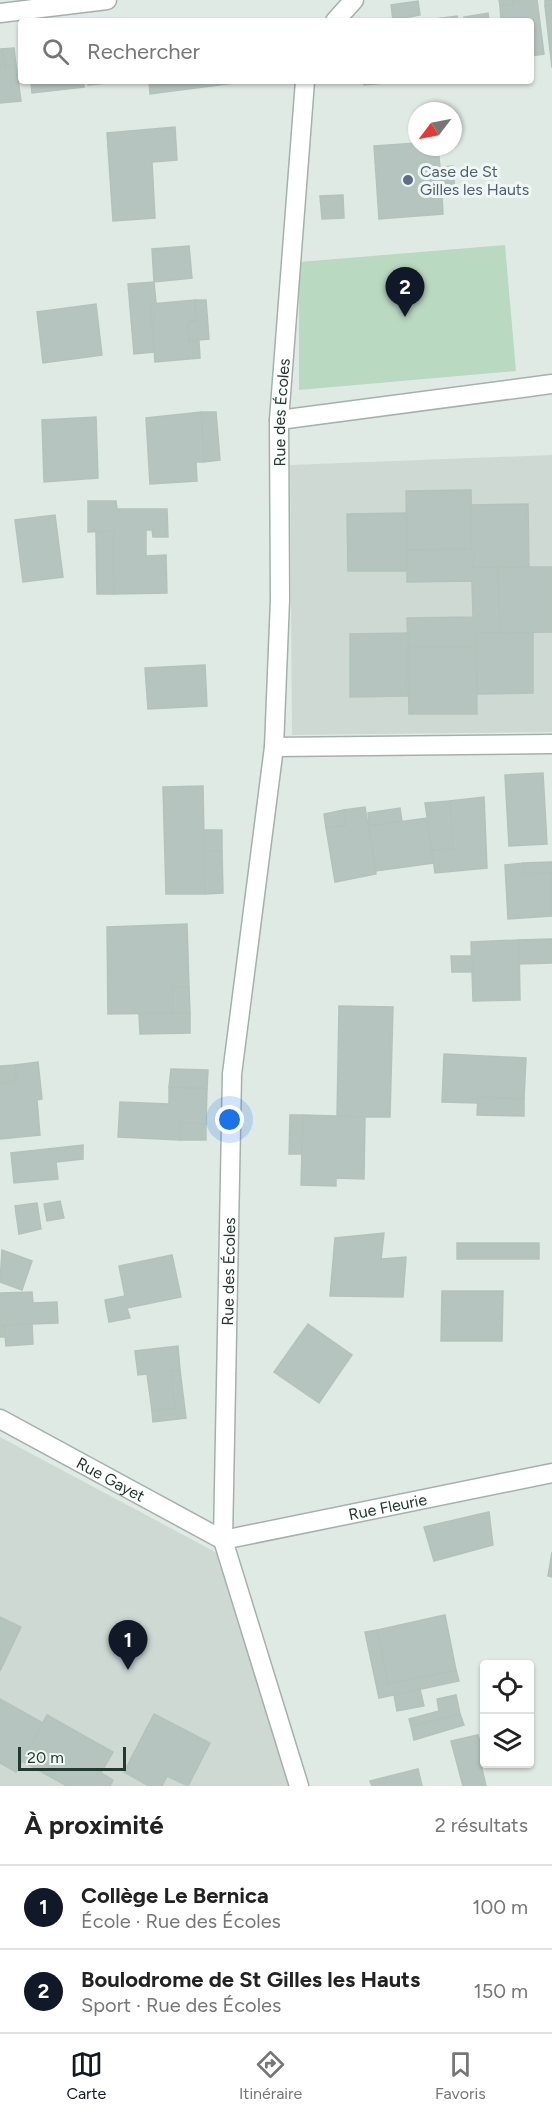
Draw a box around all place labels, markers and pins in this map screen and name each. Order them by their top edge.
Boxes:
place label: Case de St Gilles les Hauts [420,162,529,199]
marker: Case de St Gilles les Hauts [401,173,415,187]
pin: 2 [386,268,424,317]
pin: 1 [108,1620,148,1670]

